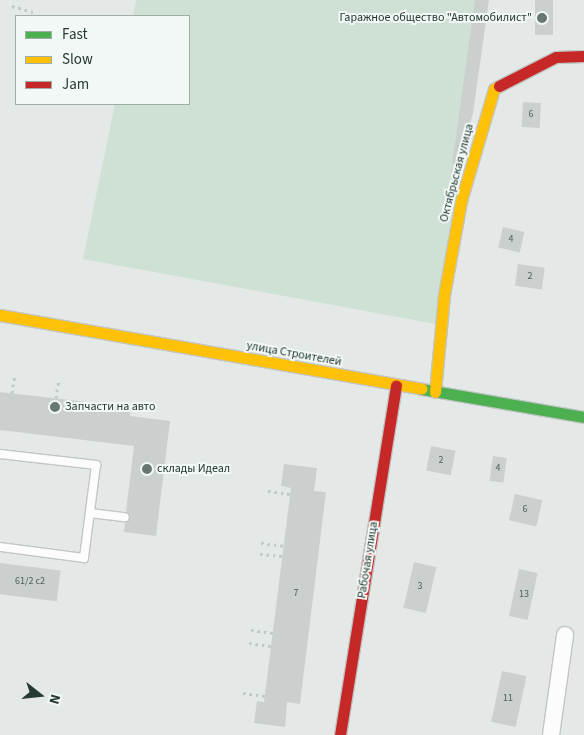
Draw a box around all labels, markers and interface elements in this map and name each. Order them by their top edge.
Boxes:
place label: Гаражное общество "Автомобилист" [340,11,532,25]
marker: Гаражное общество "Автомобилист" [536,12,548,24]
legend [15,15,190,105]
text: Fast [62,24,88,45]
text: Slow [62,49,93,70]
text: Jam [62,74,89,95]
house number: 6 [529,109,533,121]
street label: Октябрьская улица [437,122,477,224]
house number: 4 [509,234,513,246]
house number: 2 [528,271,532,283]
street label: улица Строителей [245,339,343,369]
place label: Запчасти на авто [65,400,155,414]
marker: Запчасти на авто [49,401,61,413]
house number: 2 [439,455,443,467]
place label: склады Идеал [157,462,230,476]
marker: склады Идеал [141,463,153,475]
house number: 4 [496,463,500,475]
house number: 6 [523,504,527,516]
street label: Рабочая улица [355,521,381,599]
house number: 61/2 с2 [15,576,45,588]
house number: 3 [418,581,422,593]
house number: 7 [294,588,298,600]
house number: 13 [519,589,529,601]
north arrow [15,670,65,720]
text: N [44,692,65,706]
house number: 11 [503,693,513,705]

